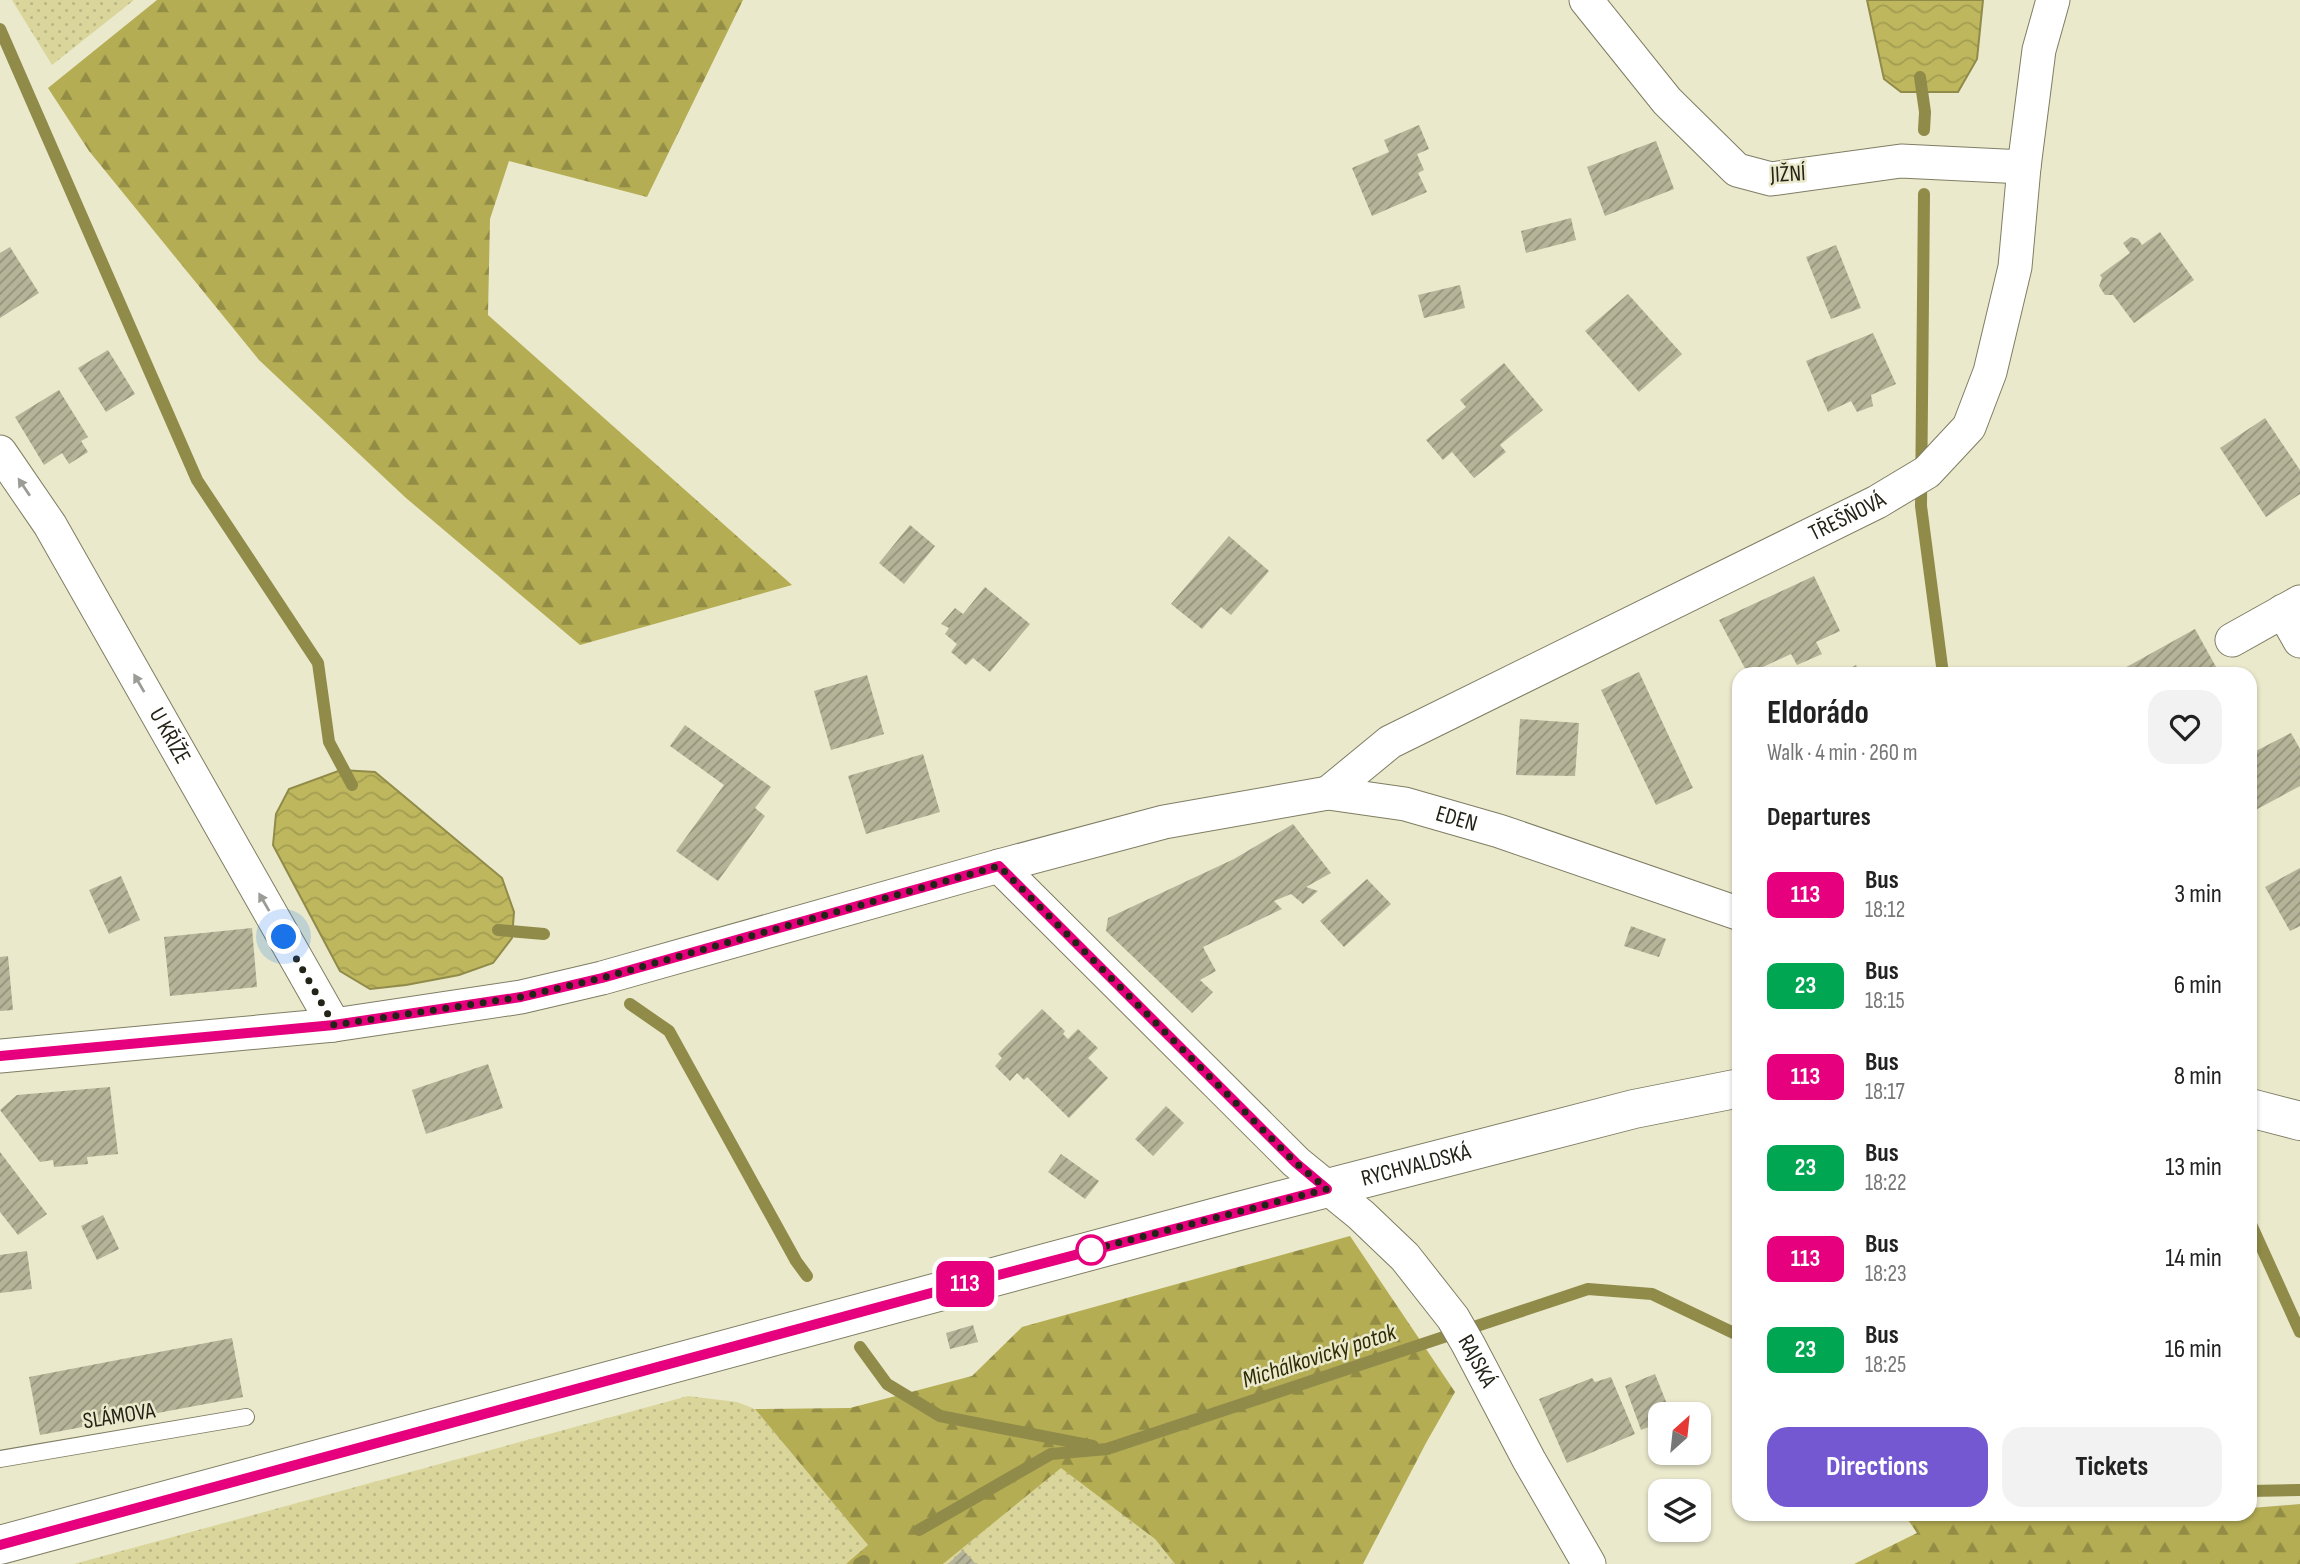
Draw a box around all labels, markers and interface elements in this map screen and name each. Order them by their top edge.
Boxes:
street label: JIŽNÍ [1769,159,1807,189]
one-way arrow [17,477,30,497]
street label: TŘEŠŇOVÁ [1804,486,1891,547]
one-way arrow [133,673,145,692]
button: heart [2148,690,2222,764]
text: Eldorádo [1767,693,1869,733]
street label: U KŘÍŽE [143,703,197,769]
text: Walk · 4 min · 260 m [1767,739,1917,767]
street label: EDEN [1433,800,1481,838]
text: Departures [1767,802,1871,833]
text: Bus [1865,865,1899,896]
text: 3 min [2174,879,2222,910]
text: 113 [1791,880,1820,909]
one-way arrow [258,892,270,911]
text: 18:12 [1865,896,1905,924]
your location [266,919,301,954]
text: Bus [1865,956,1899,987]
text: 6 min [2174,970,2222,1001]
text: 23 [1795,971,1816,1000]
text: 18:15 [1865,987,1905,1015]
text: Bus [1865,1047,1899,1078]
text: 8 min [2174,1061,2222,1092]
text: 113 [1791,1062,1820,1091]
text: 18:17 [1865,1078,1905,1106]
street label: RYCHVALDSKÁ [1358,1138,1474,1193]
text: Bus [1865,1138,1899,1169]
text: 13 min [2165,1152,2222,1183]
text: 23 [1795,1153,1816,1182]
text: 18:22 [1865,1169,1906,1197]
text: Bus [1865,1229,1899,1260]
unlabelled marker [1076,1235,1106,1265]
text: 14 min [2165,1243,2222,1274]
text: 113 [1791,1244,1820,1273]
text: 18:23 [1865,1260,1907,1288]
line badge: 113 [925,1261,1005,1307]
text: 113 [950,1269,980,1298]
water label: Michálkovický potok [1239,1317,1400,1394]
text: Bus [1865,1320,1899,1351]
street label: RAJSKÁ [1452,1330,1502,1392]
text: 16 min [2165,1334,2222,1365]
text: 23 [1795,1335,1816,1364]
text: 18:25 [1865,1351,1906,1379]
street label: SLÁMOVA [81,1396,157,1436]
north arrow [1648,1402,1712,1465]
map controls [1648,1402,1711,1542]
button: Directions [1767,1427,1988,1507]
button: Tickets [2002,1427,2222,1507]
button: layers [1648,1479,1711,1542]

